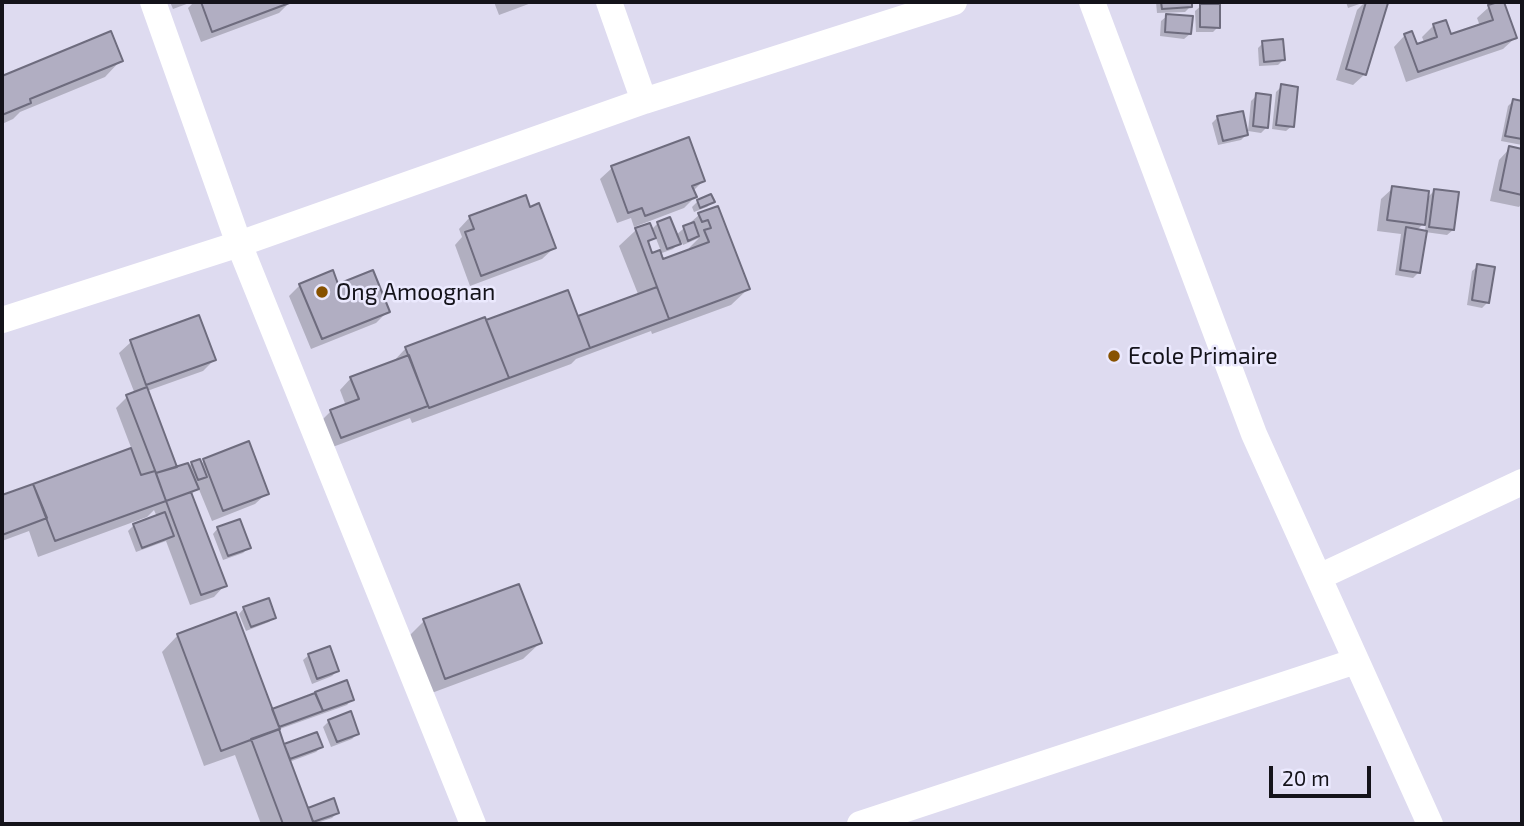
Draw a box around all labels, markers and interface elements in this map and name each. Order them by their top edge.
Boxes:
place label: Ong Amoognan [336,278,495,306]
marker: Ong Amoognan [314,284,330,300]
place label: Ecole Primaire [1128,342,1278,370]
marker: Ecole Primaire [1106,348,1122,364]
scale bar [1272,752,1374,796]
text: 20 m [1282,765,1330,790]

